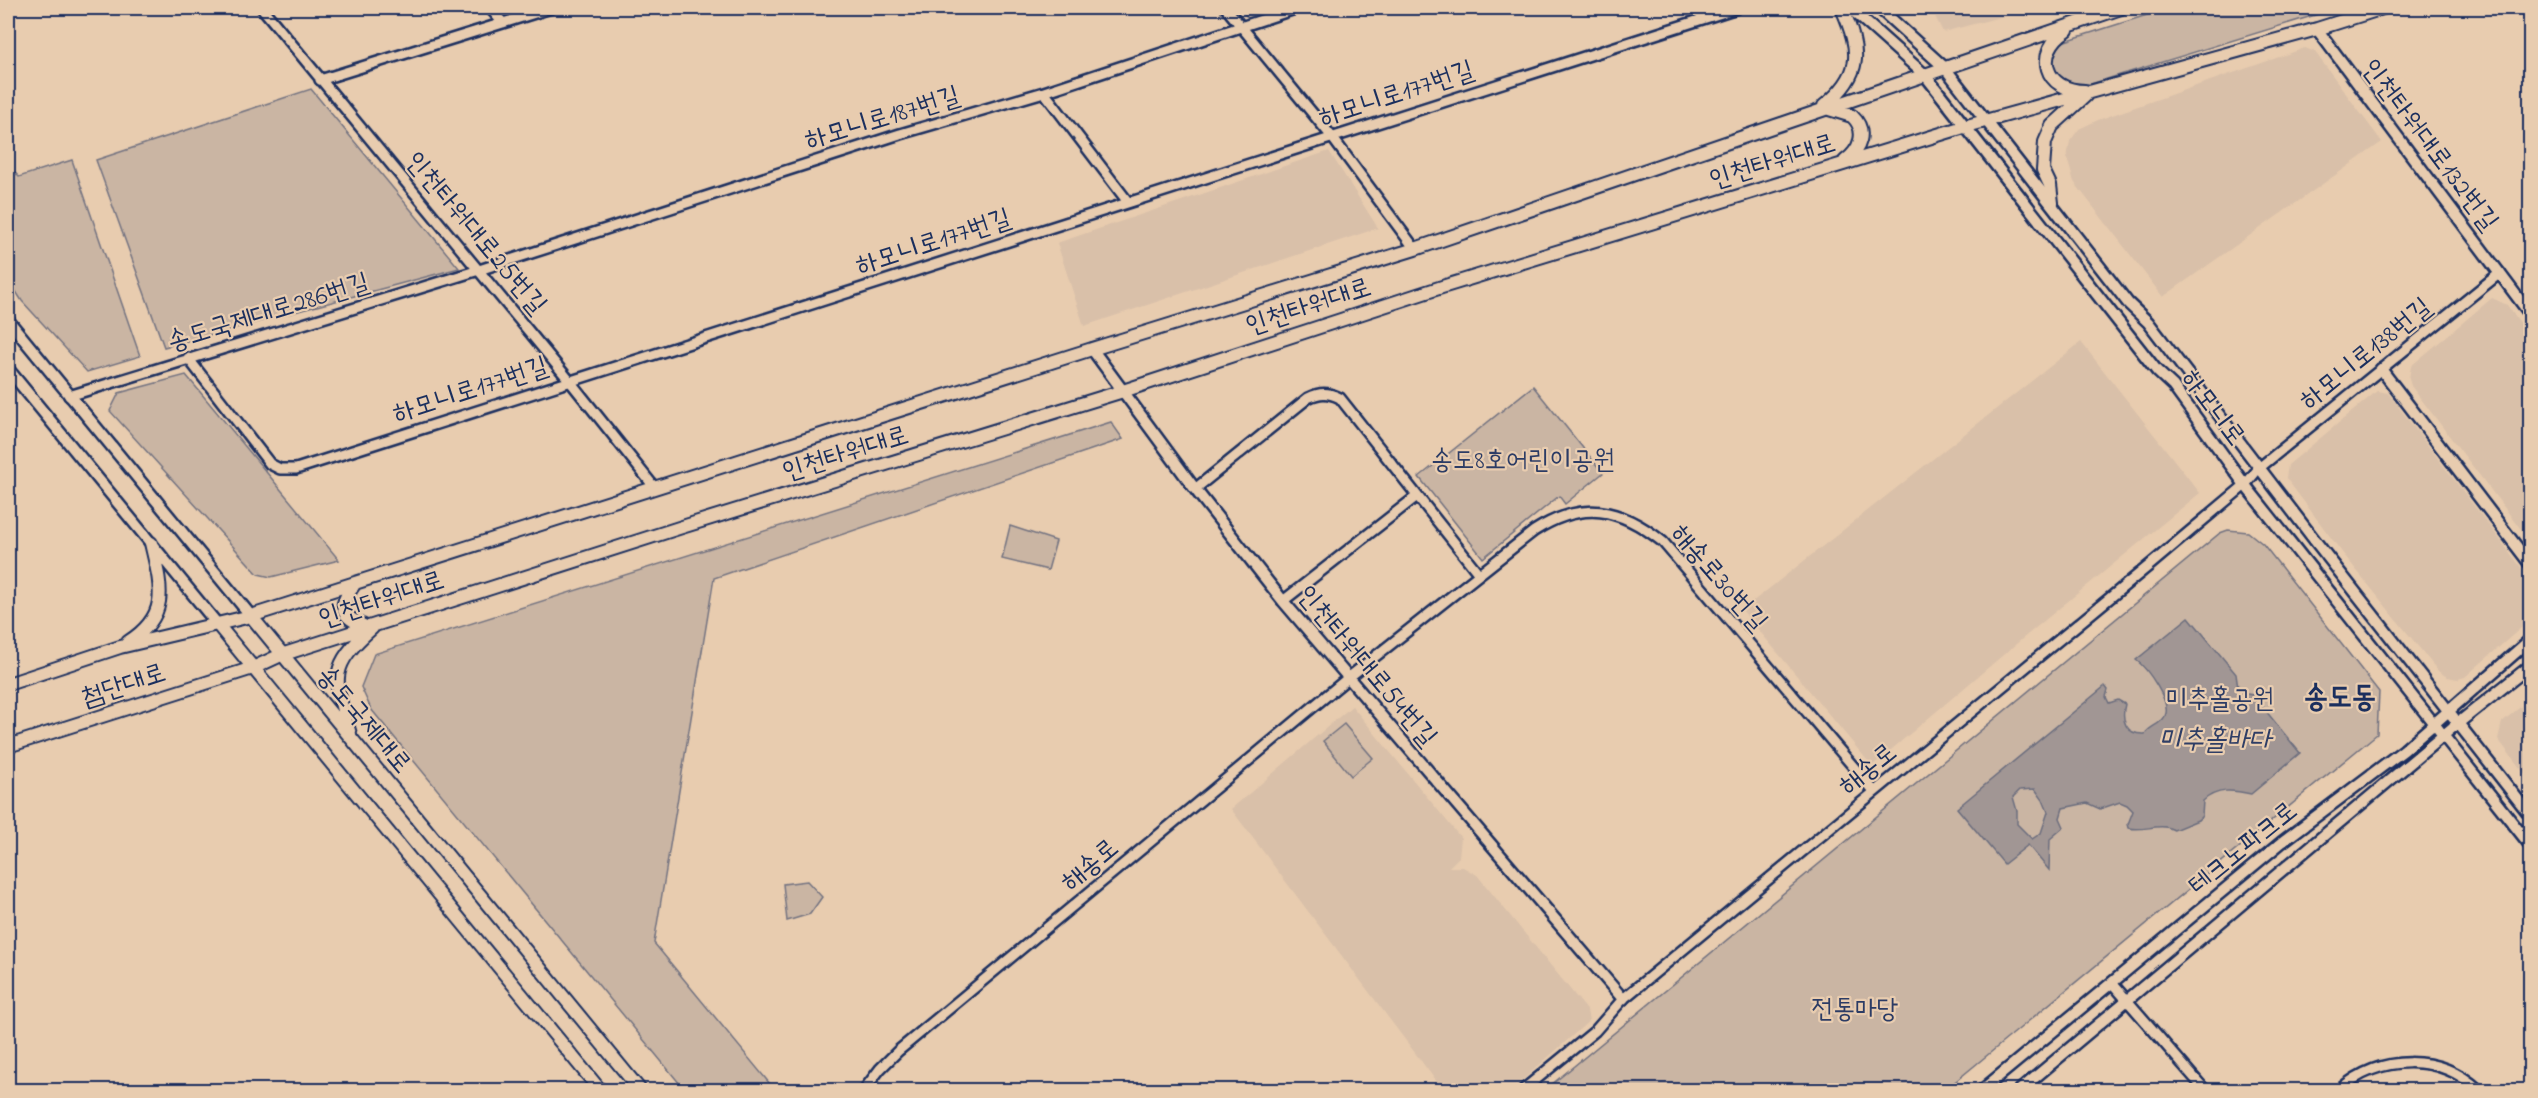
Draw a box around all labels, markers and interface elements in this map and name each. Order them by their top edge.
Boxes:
street label: 인천타워대로132번길 [2351,51,2507,240]
street label: 하모니로177번길 [1314,52,1480,139]
street label: 하모니로187번길 [800,77,965,161]
street label: 인천타워대로 [1705,125,1841,200]
street label: 인천타워대로25번길 [395,143,555,324]
street label: 하모니로177번길 [851,200,1017,287]
street label: 송도국제대로286번길 [163,264,375,363]
street label: 인천타워대로 [1241,269,1377,346]
street label: 하모니로138번길 [2292,289,2441,421]
street label: 하모니로177번길 [388,348,554,435]
street label: 하모니로 [2170,362,2254,455]
street label: 인천타워대로 [778,417,914,492]
park label: 송도8호어린이공원 [1431,442,1615,481]
street label: 해송로30번길 [1660,516,1776,641]
street label: 인천타워대로 [314,562,450,639]
street label: 인천타워대로54번길 [1287,577,1446,756]
street label: 첨단대로 [76,654,171,718]
street label: 송도국제대로 [306,658,420,783]
district label: 송도동 [2304,677,2376,721]
park label: 미추홀공원 [2166,681,2274,720]
water label: 미추홀바다 [2159,721,2274,762]
street label: 해송로 [1831,734,1906,806]
street label: 테크노파크로 [2181,793,2306,905]
street label: 해송로 [1053,830,1128,902]
park label: 전통마당 [1812,991,1898,1030]

